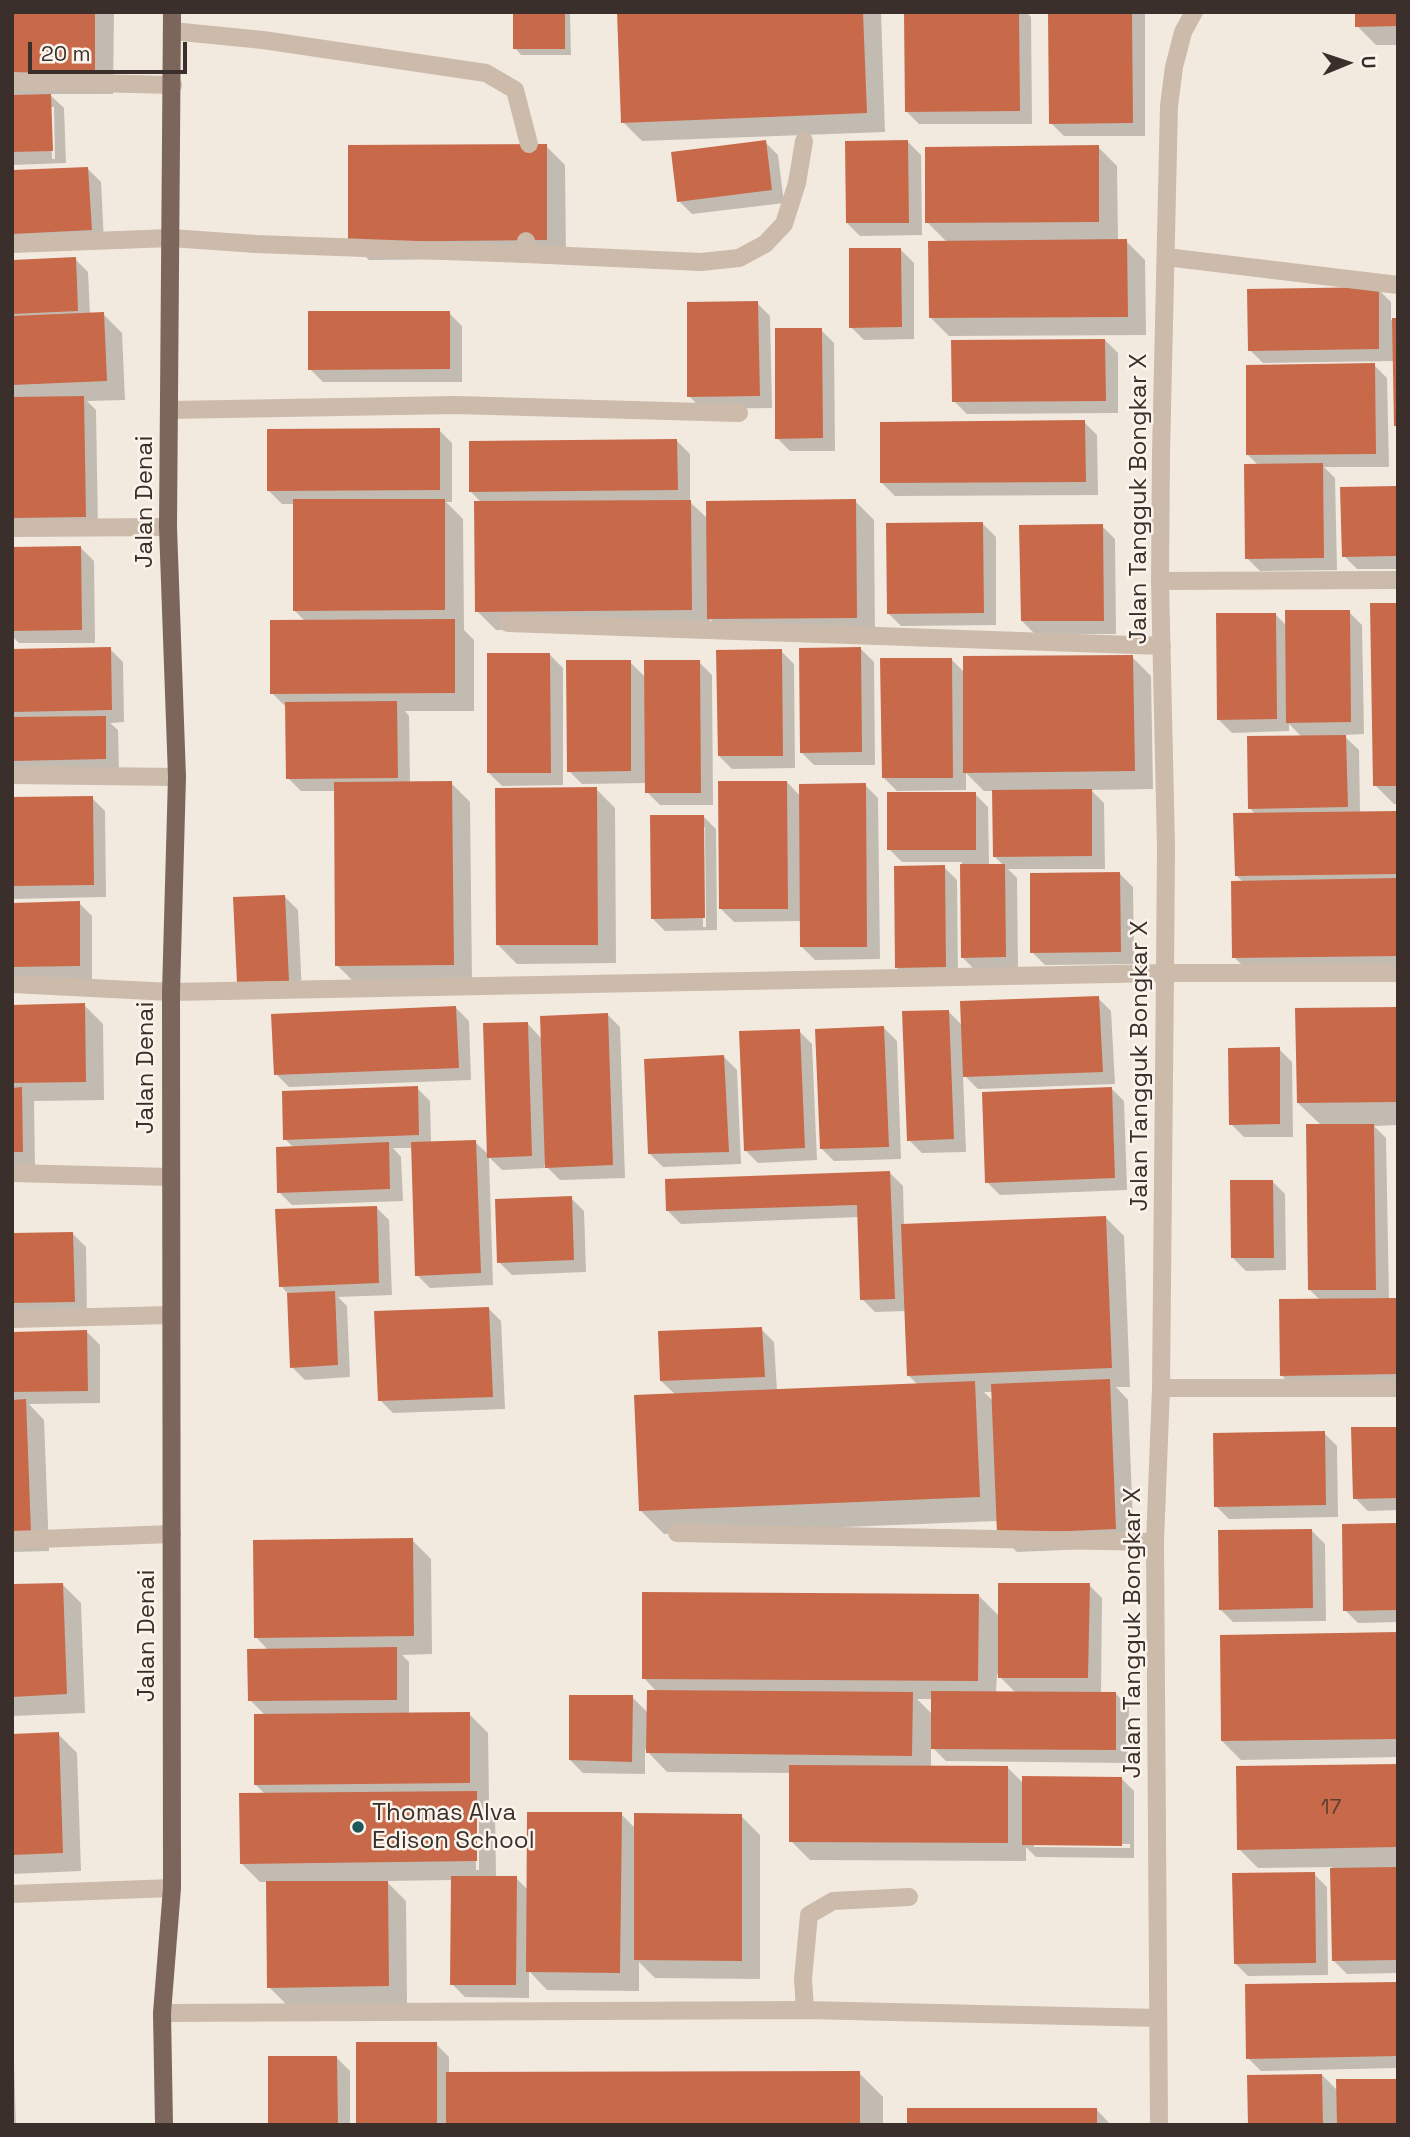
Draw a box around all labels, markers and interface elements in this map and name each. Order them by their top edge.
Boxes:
scale bar [32,28,191,72]
north arrow [1312,28,1382,98]
text: 20 m [41,40,91,67]
text: U [1356,55,1381,69]
street label: Jalan Tangguk Bongkar X [1125,354,1153,644]
street label: Jalan Denai [131,436,159,568]
street label: Jalan Tangguk Bongkar X [1126,921,1154,1211]
street label: Jalan Denai [132,1002,160,1134]
street label: Jalan Tangguk Bongkar X [1119,1488,1147,1778]
street label: Jalan Denai [133,1570,161,1702]
house number: 17 [1321,1795,1341,1821]
place label: Thomas Alva Edison School [372,1799,535,1855]
marker: Thomas Alva Edison School [350,1819,366,1835]

